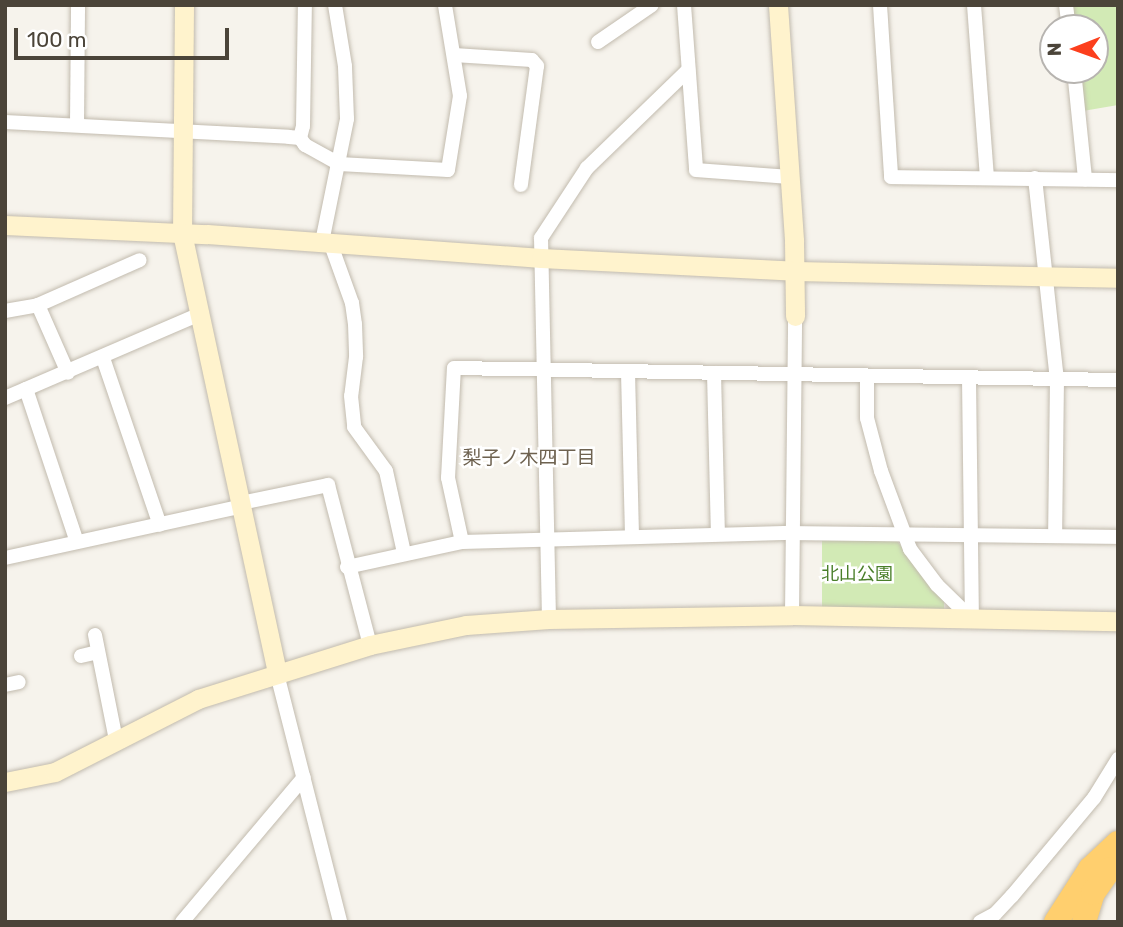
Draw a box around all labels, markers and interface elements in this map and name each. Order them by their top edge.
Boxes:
scale bar [18,14,233,58]
north arrow [1039,14,1109,84]
text: 100 m [27,27,86,52]
text: N [1043,42,1066,56]
district label: 梨子ノ木四丁目 [463,447,595,469]
park label: 北山公園 [821,563,893,585]

